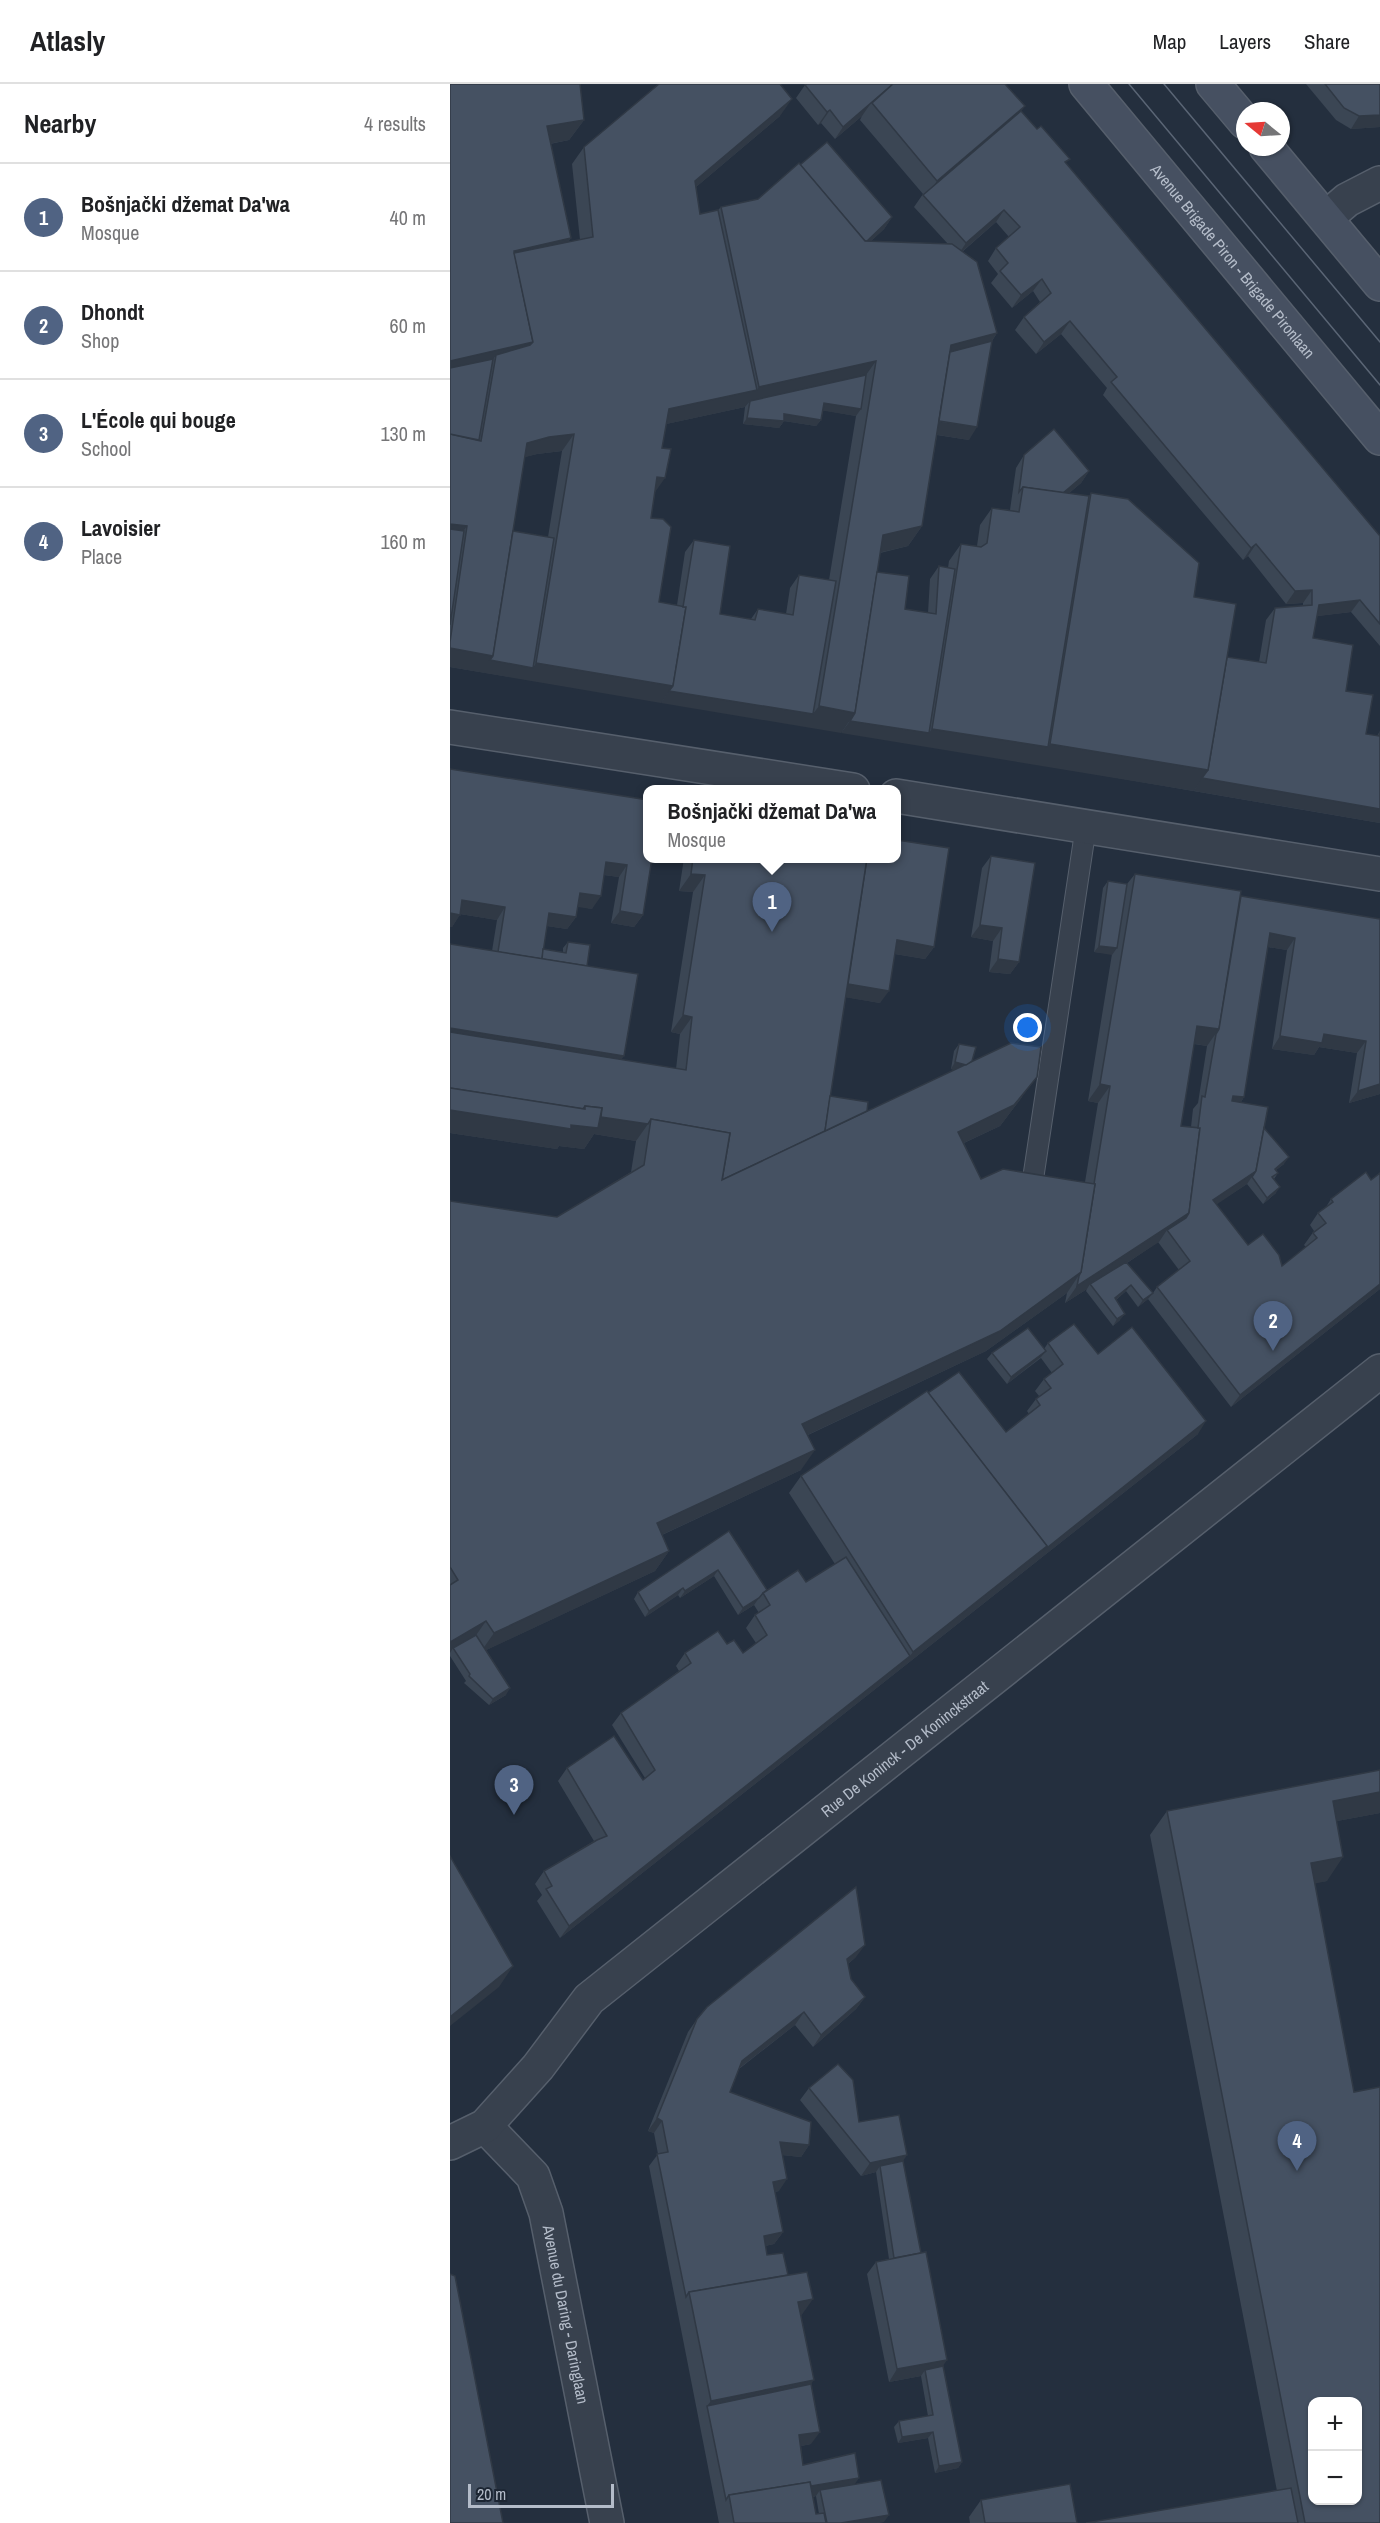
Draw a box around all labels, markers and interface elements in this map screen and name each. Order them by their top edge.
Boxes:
text: Atlasly [30,22,105,60]
text: Map [1153,27,1186,56]
text: Layers [1219,27,1271,56]
text: Share [1304,27,1350,56]
north arrow [1236,102,1290,156]
text: Nearby [24,106,96,141]
text: 4 results [364,110,426,137]
street label: Avenue Brigade Piron - Brigade Pironlaan [1145,158,1320,363]
text: Bošnjački džemat Da'wa [81,189,290,219]
text: 1 [39,204,48,231]
text: 40 m [390,204,426,231]
text: Mosque [81,219,139,246]
text: Dhondt [81,297,144,327]
text: 2 [39,312,48,339]
text: 60 m [390,312,426,339]
text: Shop [81,327,119,354]
text: L'École qui bouge [81,405,236,435]
text: 3 [39,420,48,447]
text: 130 m [380,420,426,447]
text: School [81,435,131,462]
text: Lavoisier [81,513,160,543]
text: 4 [39,528,48,555]
text: 160 m [380,528,426,555]
text: Place [81,543,122,570]
popup [643,785,901,863]
text: Bošnjački džemat Da'wa [668,796,876,826]
text: Mosque [668,826,726,853]
pin: 1 [752,882,792,932]
your location [1013,1013,1042,1042]
pin: 2 [1254,1302,1292,1351]
street label: Rue De Koninck - De Koninckstraat [816,1675,993,1822]
pin: 3 [494,1766,534,1815]
pin: 4 [1278,2122,1316,2171]
street label: Avenue du Daring - Daringlaan [537,2222,594,2406]
map controls [1308,2397,1362,2505]
button: + [1308,2397,1362,2451]
button: − [1308,2451,1362,2505]
scale bar [468,2481,614,2508]
text: 20 m [477,2483,506,2505]

